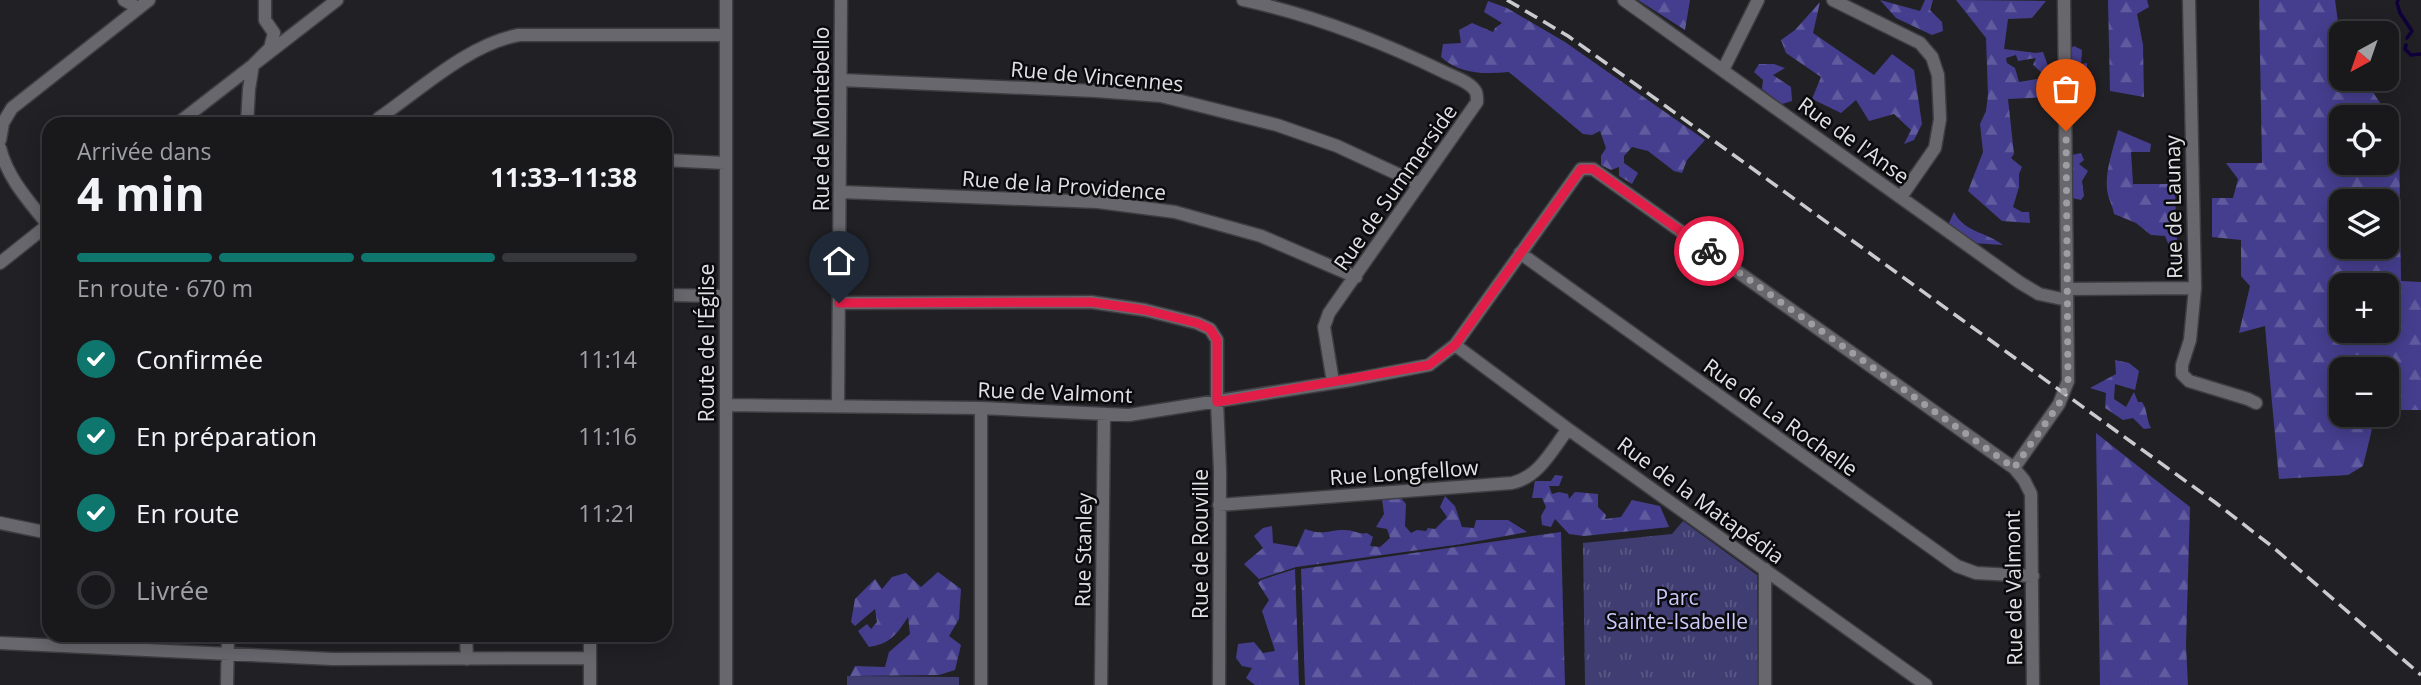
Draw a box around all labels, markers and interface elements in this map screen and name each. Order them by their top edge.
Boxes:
north arrow [2329,21,2399,91]
map controls [2329,21,2399,427]
street label: Rue de Montebello [807,27,835,211]
street label: Rue de Vincennes [1009,55,1185,97]
pin [2036,59,2096,131]
icon: bag [2047,70,2085,108]
street label: Rue de l'Anse [1793,90,1915,190]
street label: Rue de Summerside [1327,98,1463,276]
button: locate [2329,105,2399,175]
street label: Rue de Launay [2158,134,2188,279]
text: Arrivée dans [77,135,211,167]
text: 11:33–11:38 [490,159,637,195]
text: 4 min [77,162,205,224]
street label: Rue de la Providence [961,164,1167,206]
button: layers [2329,189,2399,259]
courier [1674,216,1744,286]
pin [809,231,869,303]
icon: bike [1690,232,1728,270]
icon: home [820,242,858,280]
street label: Route de l'Église [692,264,720,422]
text: En route · 670 m [77,272,253,304]
button: + [2329,273,2399,343]
icon: check [77,340,115,378]
text: Confirmée [136,341,263,377]
text: 11:14 [578,343,637,375]
street label: Rue de La Rochelle [1698,352,1864,482]
button: − [2329,357,2399,427]
street label: Rue de Valmont [977,375,1133,409]
icon: check [77,417,115,455]
text: En préparation [136,418,317,454]
text: 11:16 [578,420,637,452]
street label: Rue de la Matapédia [1612,430,1790,570]
street label: Rue Longfellow [1329,453,1480,491]
street label: Rue de Rouville [1186,469,1214,619]
street label: Rue Stanley [1068,492,1098,607]
icon: check [77,494,115,532]
text: En route [136,495,239,531]
text: 11:21 [578,497,637,529]
street label: Rue de Valmont [1998,510,2028,666]
text: Livrée [136,572,209,608]
park label: Parc Sainte-Isabelle [1606,583,1748,635]

